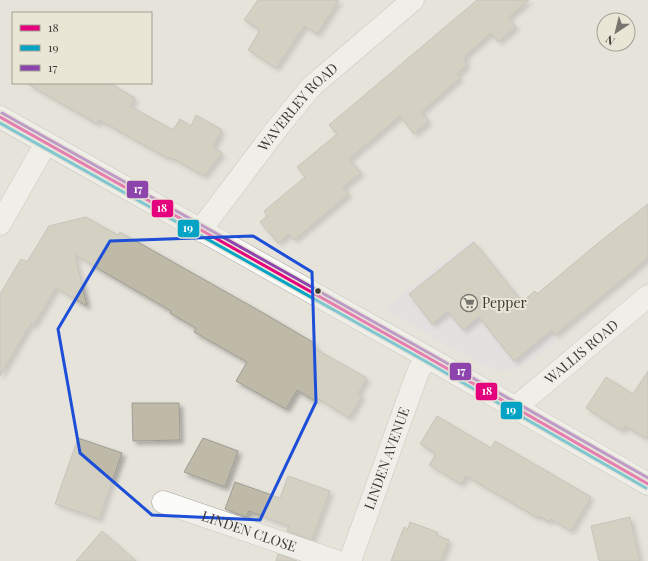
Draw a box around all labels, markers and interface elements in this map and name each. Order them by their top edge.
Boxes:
legend [12,12,152,84]
north arrow [596,12,636,52]
text: 18 [48,19,59,35]
text: N [602,32,618,49]
text: 19 [48,39,59,55]
street label: WAVERLEY ROAD [253,58,342,156]
text: 17 [48,59,57,75]
line badge: 17 [126,180,149,199]
text: 17 [133,181,143,196]
line badge: 18 [151,199,174,218]
text: 18 [157,200,167,215]
line badge: 19 [177,219,200,238]
text: 19 [183,220,193,235]
unlabelled marker [313,286,323,296]
supermarket icon: Pepper [459,293,479,313]
place label: Pepper [482,293,527,312]
street label: WALLIS ROAD [540,315,622,389]
line badge: 17 [449,362,472,381]
text: 17 [456,363,466,378]
line badge: 18 [475,382,498,401]
text: 18 [482,383,492,398]
line badge: 19 [500,401,523,420]
text: 19 [506,402,516,417]
street label: LINDEN AVENUE [359,404,414,512]
street label: LINDEN CLOSE [199,506,299,556]

